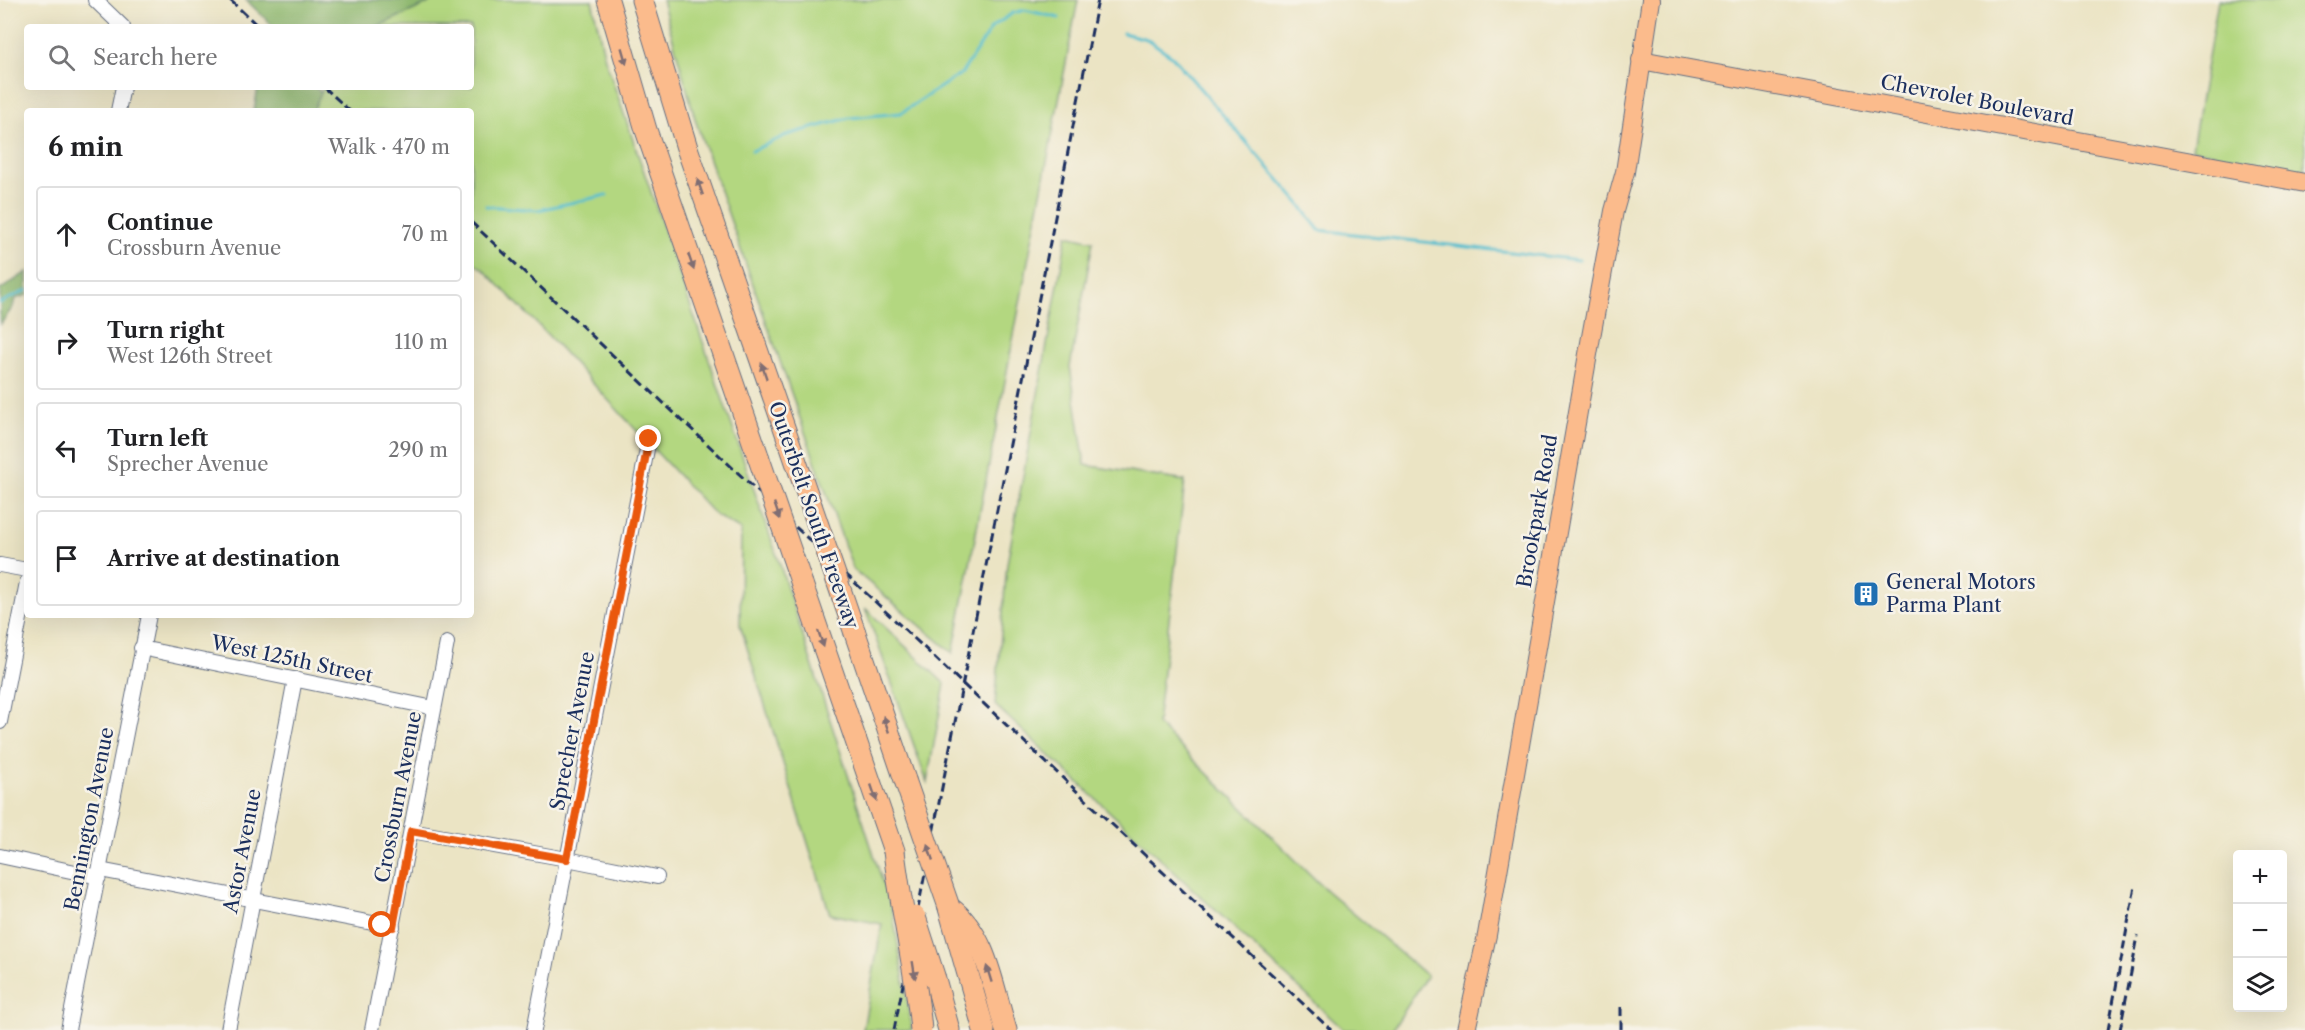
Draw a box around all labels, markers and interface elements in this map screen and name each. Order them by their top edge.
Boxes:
search box [24,24,474,90]
icon: search [45,41,78,74]
text: Search here [93,44,218,71]
one-way arrow [620,47,629,65]
street label: Chevrolet Boulevard [1879,70,2075,130]
text: 6 min [48,131,123,163]
text: Walk · 470 m [328,135,450,159]
one-way arrow [695,178,704,196]
text: Continue [107,209,213,236]
icon: ahead [50,218,83,251]
text: 70 m [402,222,448,246]
text: Crossburn Avenue [107,236,281,260]
one-way arrow [687,253,696,271]
text: Turn right [107,317,225,344]
icon: right [50,326,83,359]
text: 110 m [395,330,448,354]
text: West 126th Street [107,344,273,368]
one-way arrow [759,362,769,380]
street label: Outerbelt South Freeway [764,398,865,633]
text: Turn left [107,425,208,452]
route end [635,425,661,451]
street label: Brookpark Road [1512,432,1562,590]
icon: left [50,434,83,467]
text: 290 m [388,438,448,462]
text: Sprecher Avenue [107,452,268,476]
one-way arrow [773,502,782,520]
icon: arrive [50,542,83,575]
text: Arrive at destination [107,545,340,572]
place label: General Motors Parma Plant [1886,570,2036,617]
building icon: General Motors Parma Plant [1851,579,1881,609]
street label: West 125th Street [208,630,375,688]
one-way arrow [817,630,827,648]
street label: Sprecher Avenue [545,649,599,813]
street label: Crossburn Avenue [370,709,426,885]
one-way arrow [881,715,890,733]
street label: Bennington Avenue [59,725,119,913]
one-way arrow [870,785,880,803]
street label: Astor Avenue [218,787,266,916]
one-way arrow [924,843,934,861]
map controls [2233,850,2287,1012]
button: + [2233,850,2287,904]
button: − [2233,904,2287,958]
route start [368,911,394,937]
button: layers [2233,958,2287,1012]
one-way arrow [910,961,919,980]
one-way arrow [984,965,993,983]

